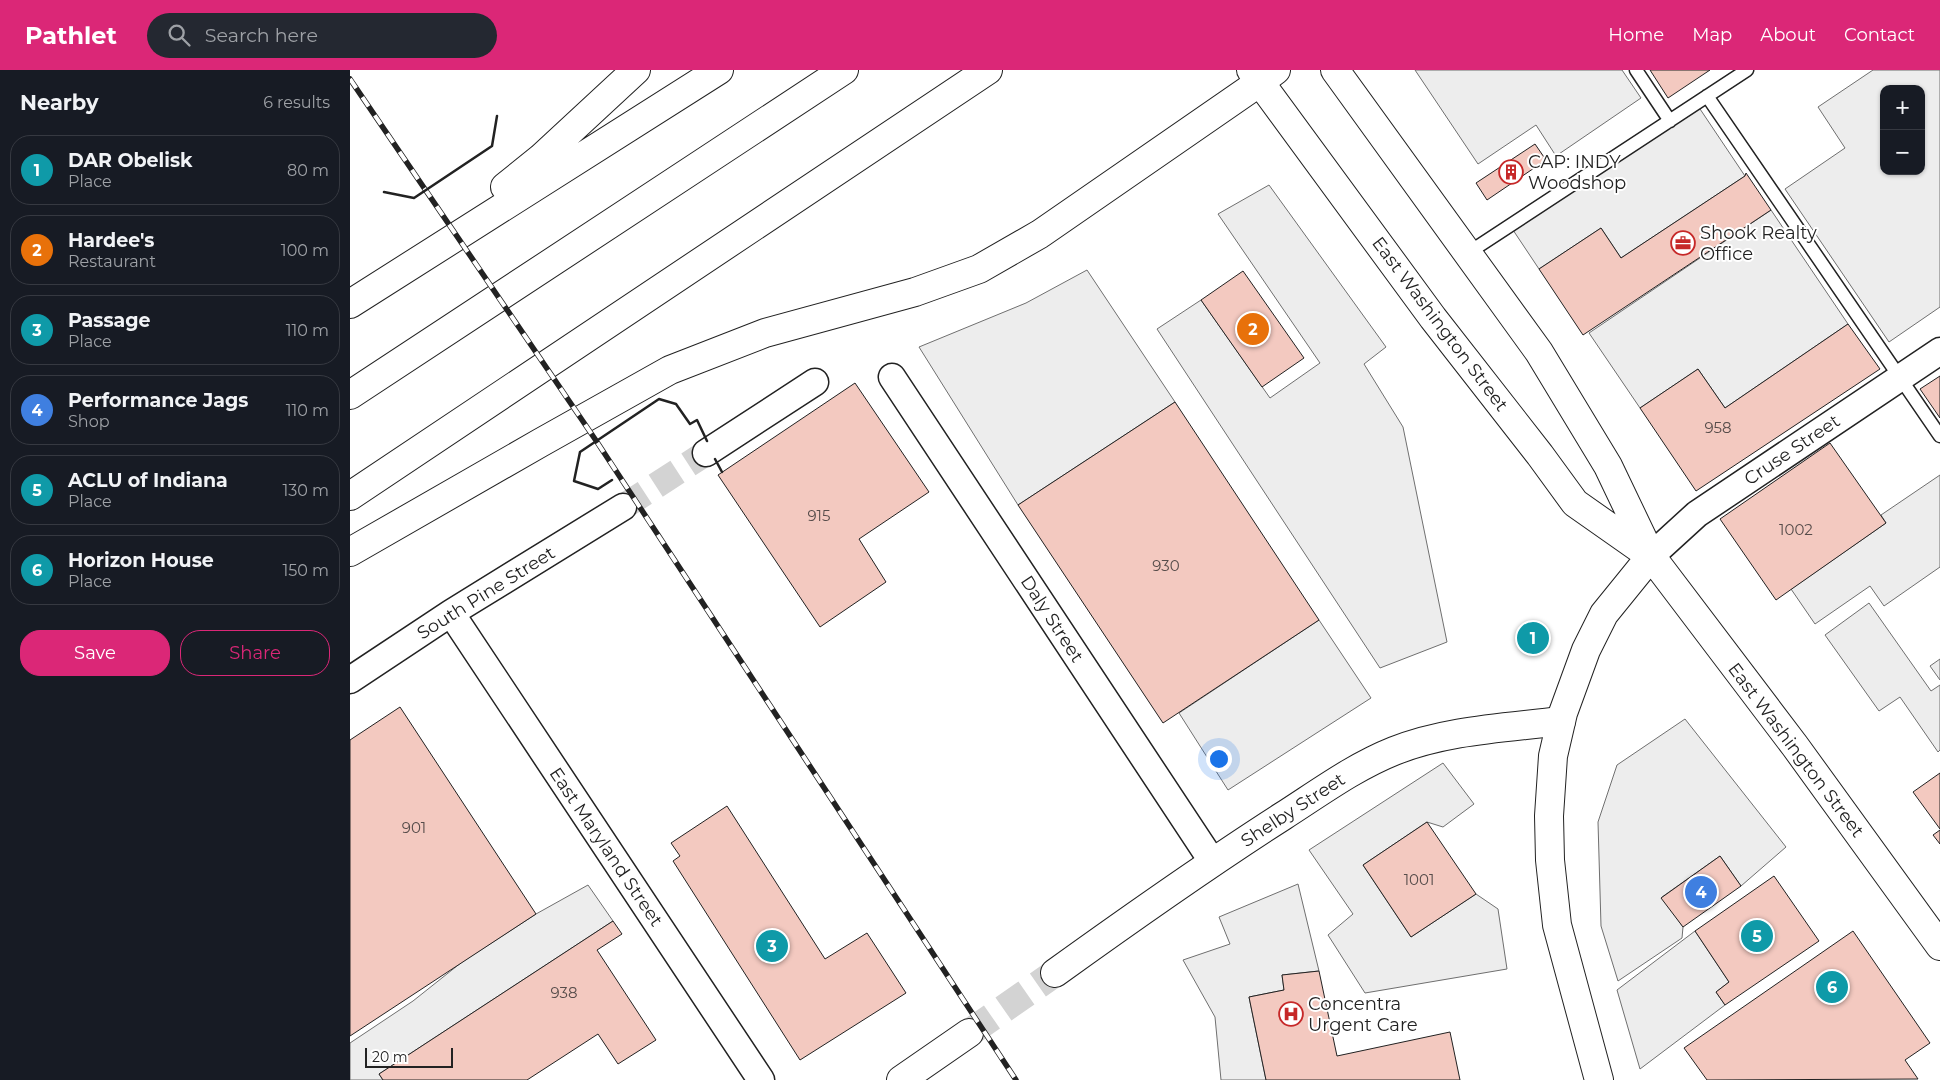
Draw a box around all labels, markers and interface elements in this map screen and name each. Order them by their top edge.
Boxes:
search box [147,13,497,58]
text: Pathlet [25,21,117,50]
icon: search [165,21,193,49]
text: Search here [205,24,318,47]
text: Home [1608,24,1664,46]
text: Map [1692,24,1732,46]
text: About [1760,24,1816,46]
text: Contact [1844,24,1915,46]
map controls [1880,85,1925,175]
button: + [1880,85,1925,130]
text: Nearby [20,90,99,115]
text: 6 results [263,93,330,112]
button: − [1880,130,1925,175]
text: DAR Obelisk [68,149,193,172]
place label: CAP: INDY Woodshop [1528,151,1626,194]
building icon: CAP: INDY Woodshop [1498,159,1524,185]
text: 1 [34,161,40,180]
text: 80 m [287,161,329,180]
text: Place [68,172,112,191]
place label: Shook Realty Office [1700,222,1817,265]
text: Hardee's [68,229,154,252]
office icon: Shook Realty Office [1670,230,1696,256]
street label: East Washington Street [1367,232,1513,416]
text: 2 [32,241,42,260]
text: 100 m [281,241,329,260]
text: Restaurant [68,252,156,271]
text: Passage [68,309,151,332]
pin: 2 [1237,310,1269,348]
text: 3 [32,321,42,340]
text: 110 m [286,321,329,340]
text: Place [68,332,112,351]
text: Performance Jags [68,389,248,412]
text: 4 [31,401,43,420]
text: 110 m [286,401,329,420]
street label: Cruse Street [1740,410,1844,490]
text: Shop [68,412,110,431]
house number: 958 [1704,418,1732,437]
text: ACLU of Indiana [68,469,228,492]
text: 5 [32,481,42,500]
text: 130 m [282,481,329,500]
text: Place [68,492,112,511]
house number: 915 [807,506,831,525]
house number: 1002 [1779,520,1813,539]
street label: South Pine Street [413,542,559,644]
text: Horizon House [68,549,214,572]
house number: 930 [1152,556,1180,575]
text: 6 [32,561,42,580]
text: 150 m [282,561,329,580]
street label: Daly Street [1016,571,1088,667]
text: Place [68,572,112,591]
pin: 1 [1517,619,1549,657]
button: Save [20,630,170,676]
button: Share [180,630,330,676]
street label: East Washington Street [1723,658,1869,842]
your location [1206,746,1232,772]
street label: East Maryland Street [545,763,667,931]
street label: Shelby Street [1237,768,1349,852]
house number: 901 [402,818,426,837]
house number: 1001 [1404,870,1434,889]
pin: 4 [1685,873,1717,911]
pin: 5 [1741,917,1773,955]
pin: 3 [756,927,788,965]
pin: 6 [1816,968,1848,1006]
house number: 938 [550,983,578,1002]
place label: Concentra Urgent Care [1308,993,1418,1036]
hospital icon: Concentra Urgent Care [1278,1001,1304,1027]
scale bar [365,1045,452,1068]
text: 20 m [372,1048,408,1066]

